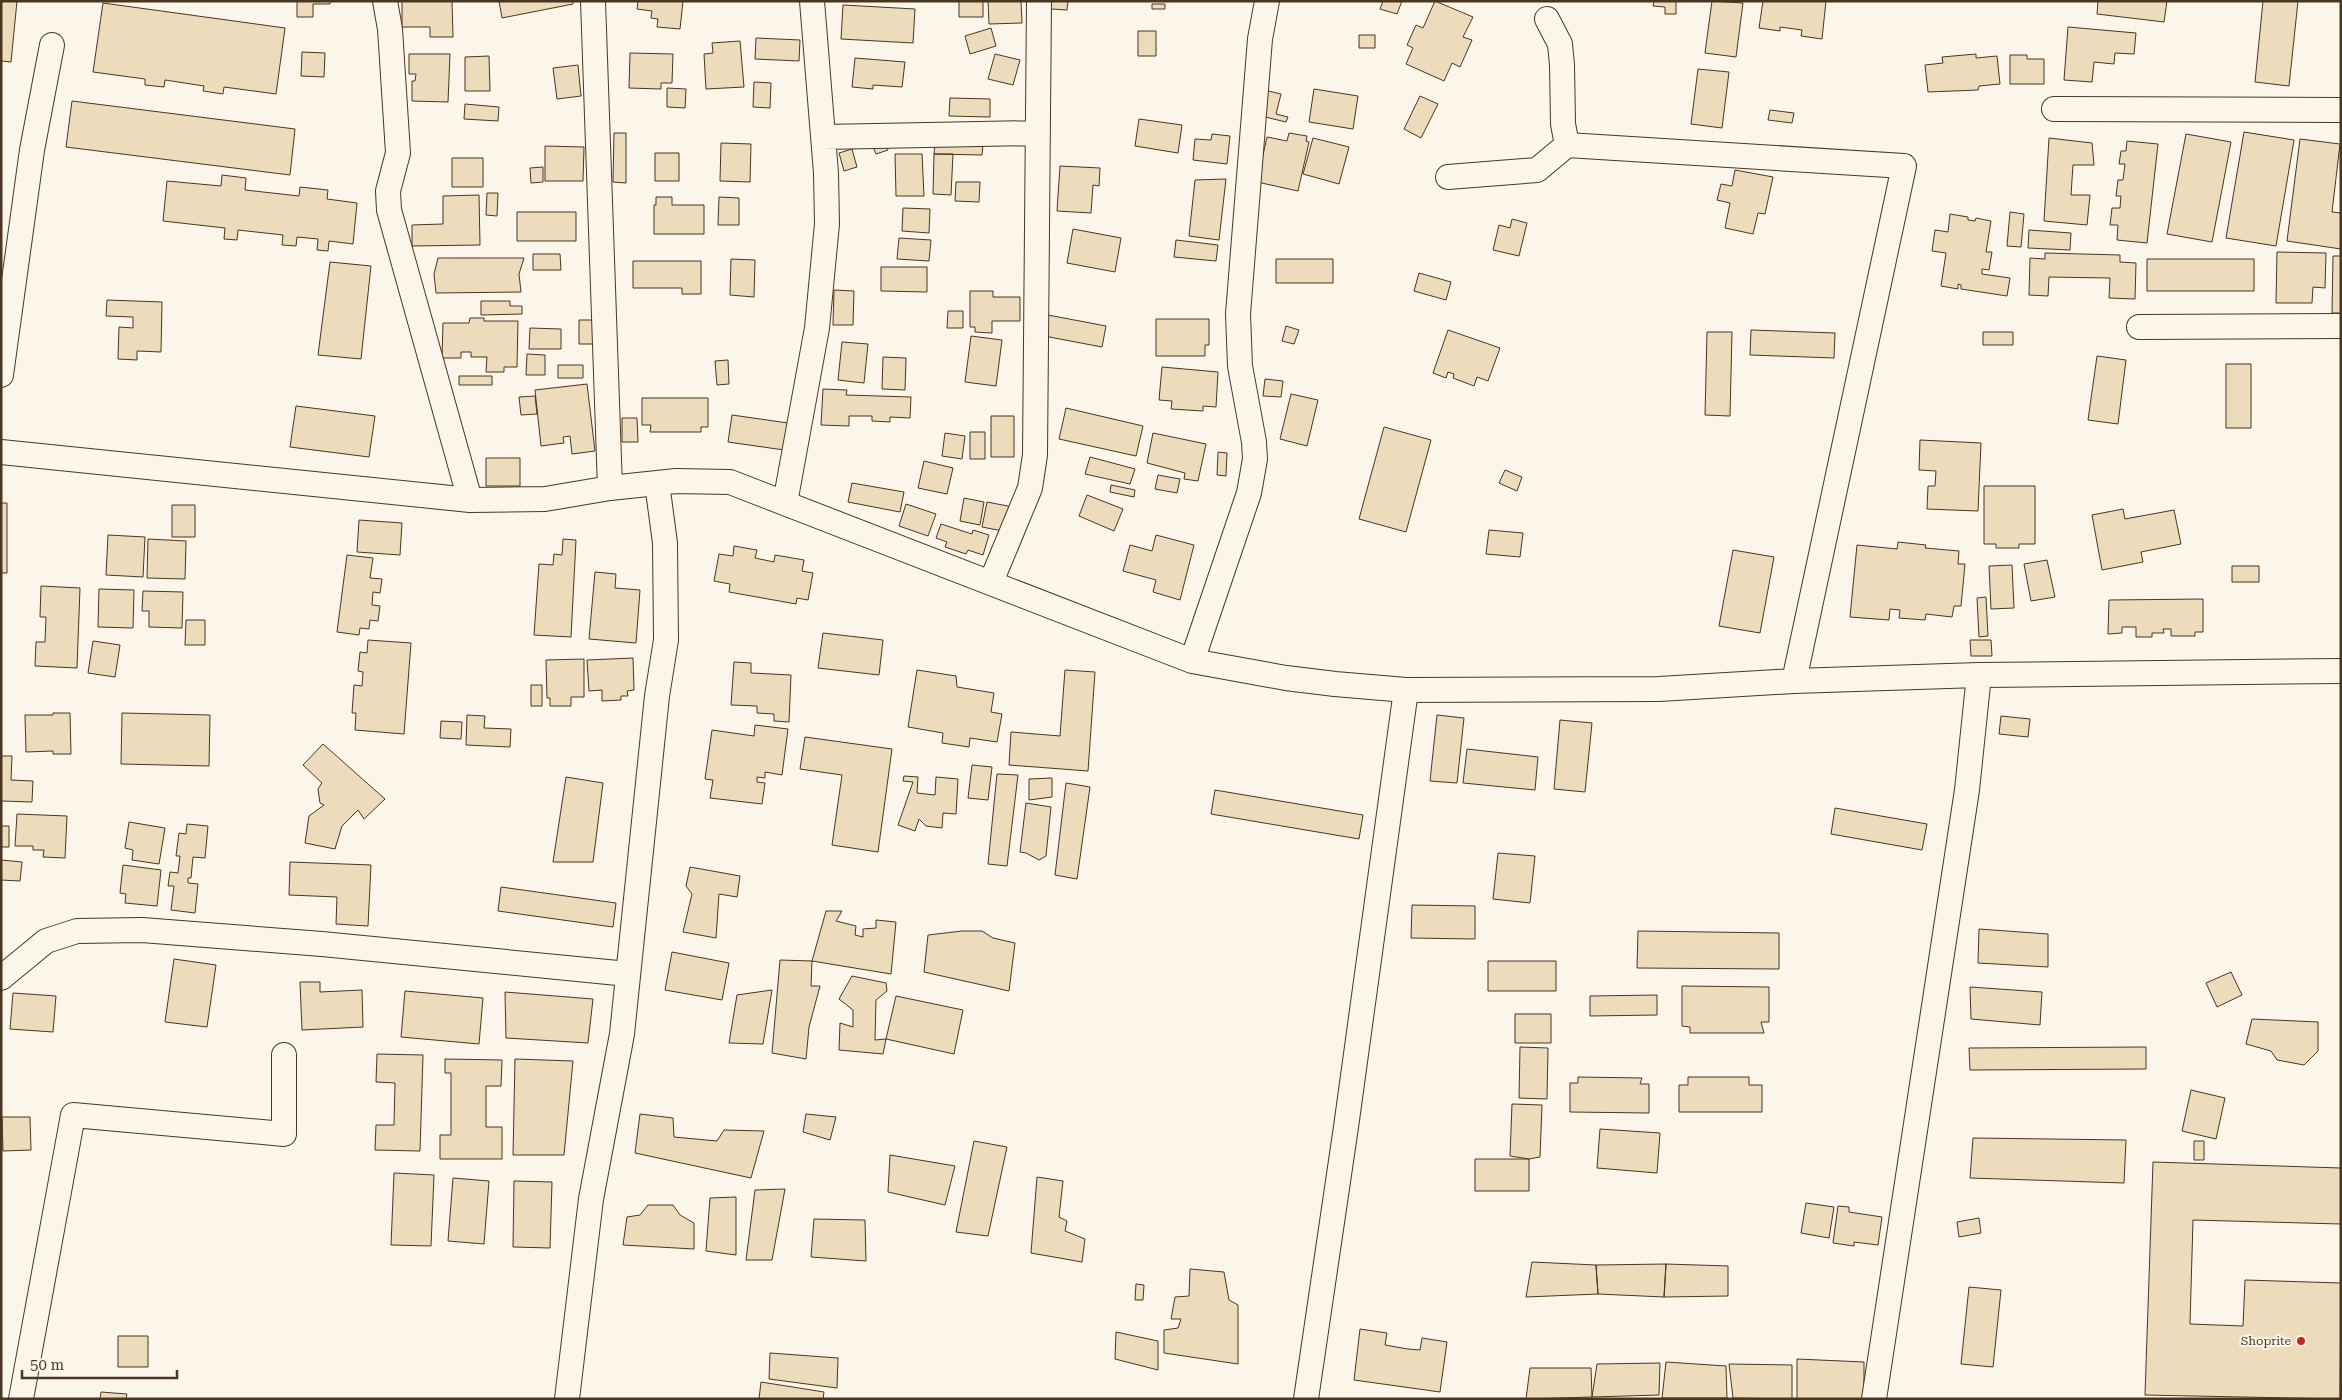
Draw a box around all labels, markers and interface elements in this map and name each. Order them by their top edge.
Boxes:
place label: Shoprite [2241,1334,2291,1348]
marker: Shoprite [2295,1335,2307,1347]
scale bar [22,1348,178,1380]
text: 50 m [30,1356,65,1374]

